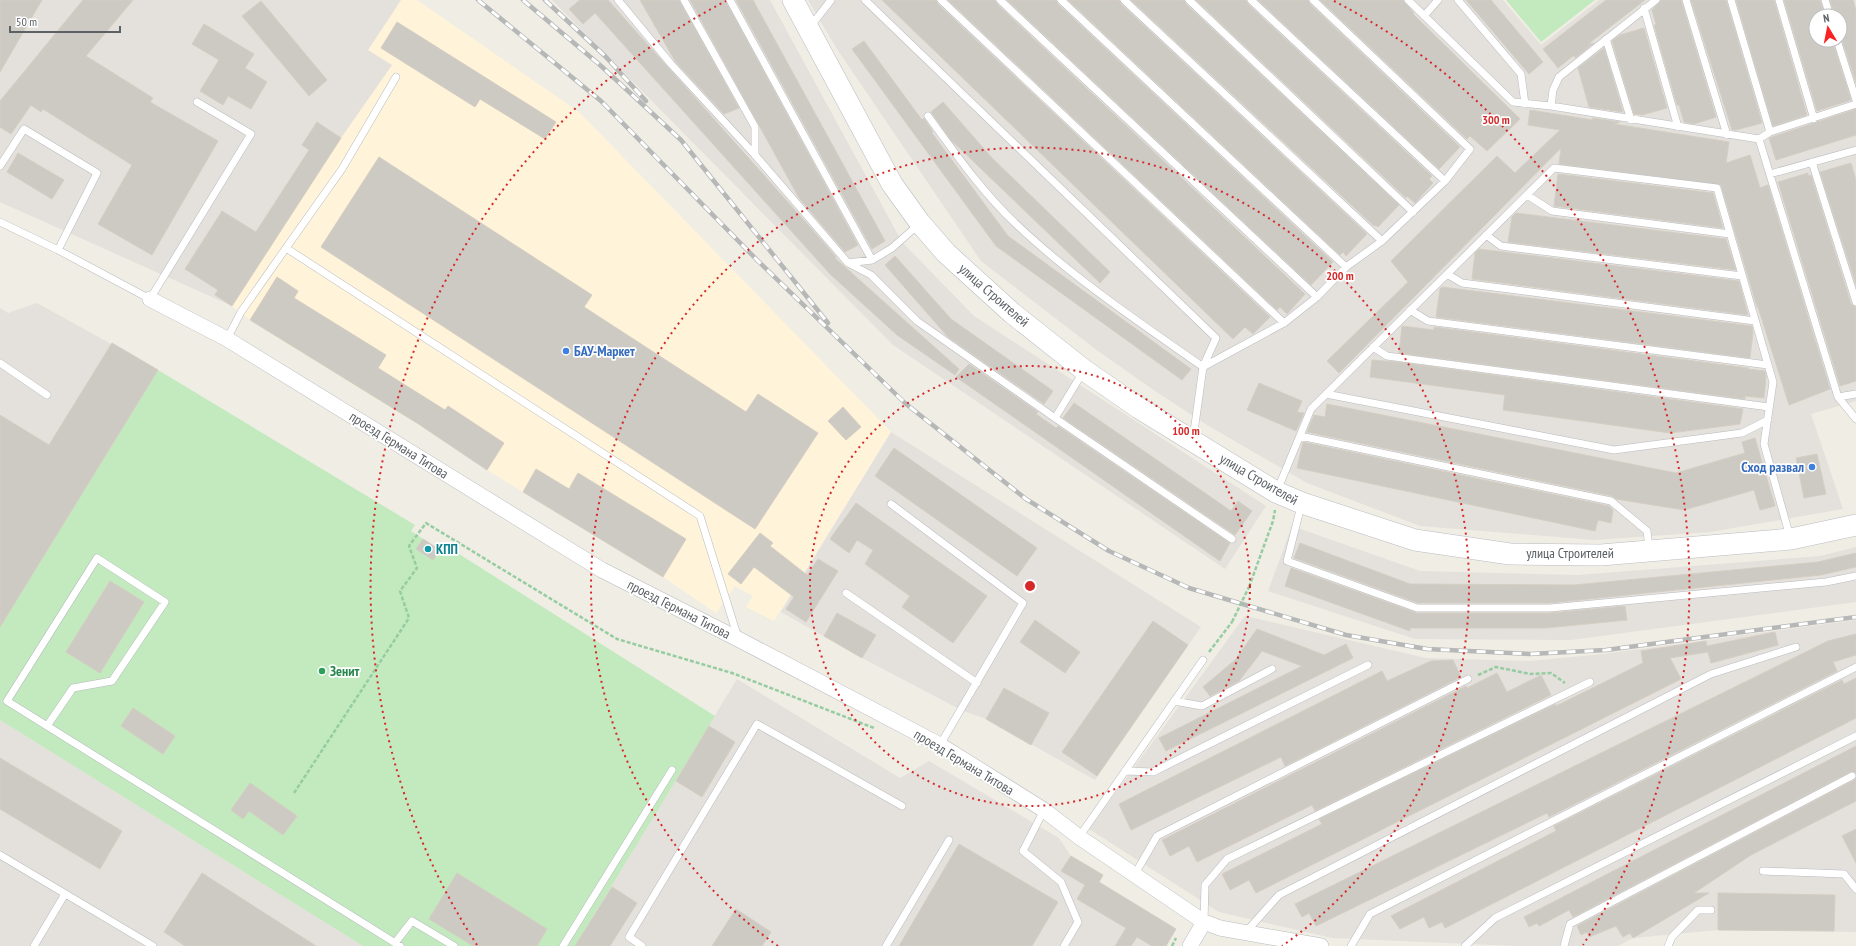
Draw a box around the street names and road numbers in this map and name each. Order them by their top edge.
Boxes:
street label: улица Строителей [955,259,1033,331]
street label: проезд Германа Титова [346,407,452,483]
street label: улица Строителей [1217,449,1301,509]
street label: улица Строителей [1526,544,1614,562]
street label: проезд Германа Титова [624,575,734,643]
street label: проезд Германа Титова [911,725,1017,799]

